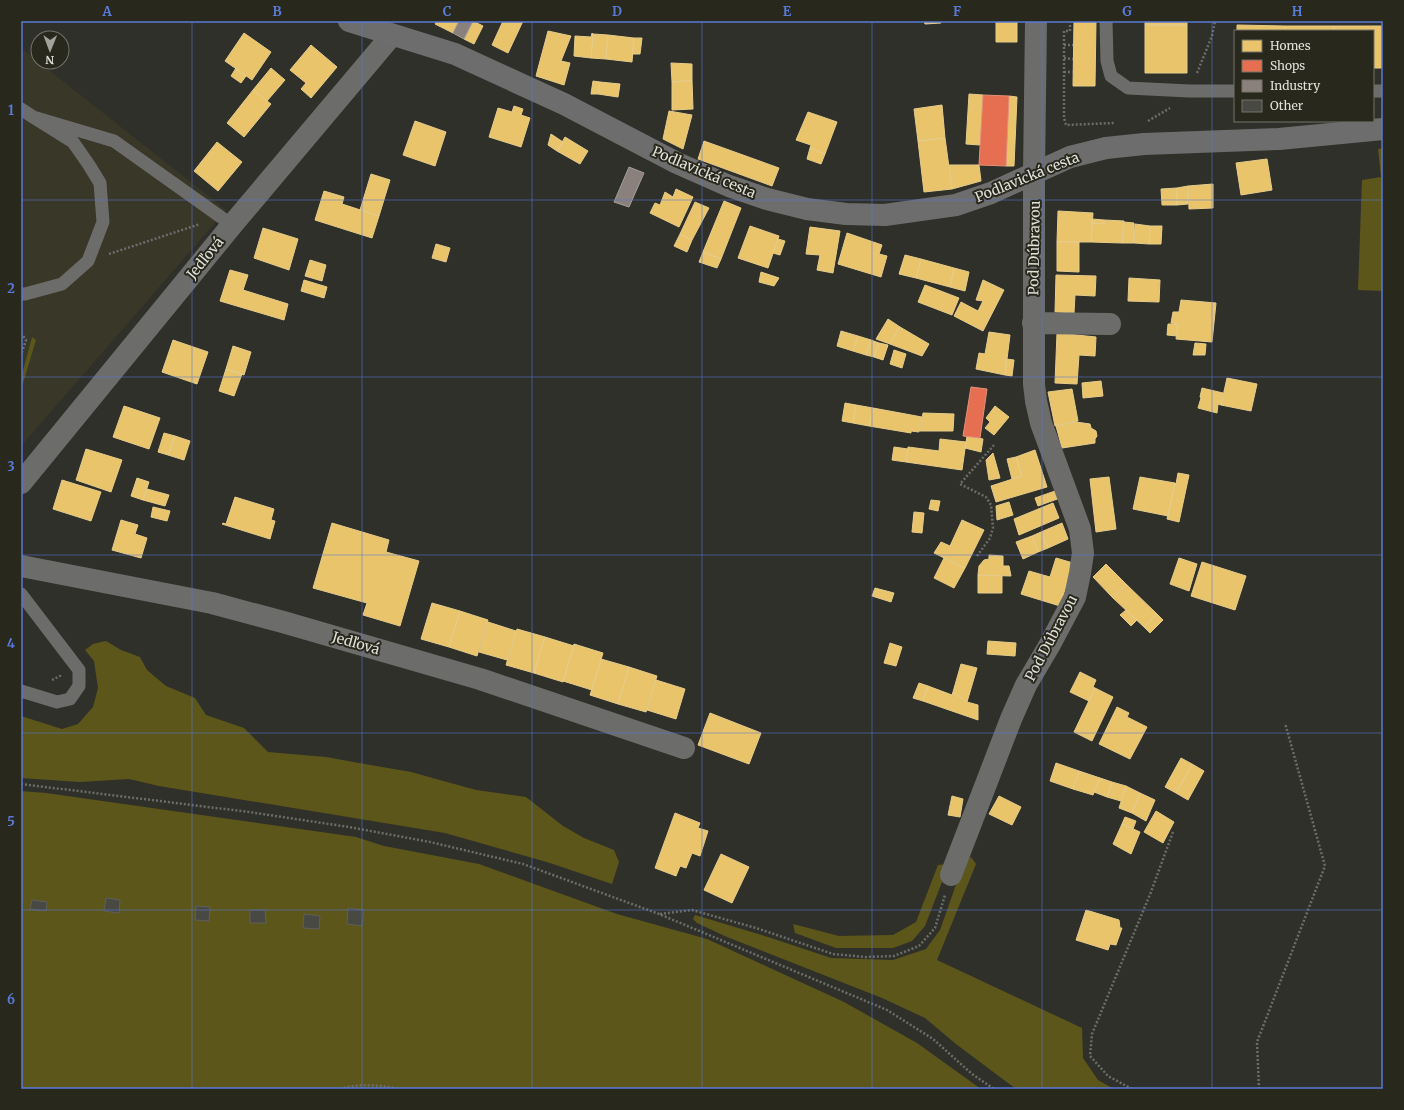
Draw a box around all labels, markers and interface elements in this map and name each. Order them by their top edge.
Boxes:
text: A [101,3,112,20]
text: B [272,3,282,20]
text: C [443,3,452,20]
text: D [612,3,622,20]
text: E [783,3,792,20]
text: F [953,3,961,20]
text: G [1122,3,1132,20]
text: H [1292,3,1303,20]
north arrow [30,30,70,70]
legend [1234,30,1374,122]
text: Homes [1270,38,1311,53]
text: N [45,53,54,67]
text: Shops [1270,58,1305,73]
text: Industry [1270,78,1320,93]
text: Other [1270,98,1304,113]
text: 1 [8,102,14,119]
street label: Podlavická cesta [649,142,759,202]
street label: Podlavická cesta [972,148,1082,206]
street label: Pod Dúbravou [1024,200,1044,296]
street label: Jedľová [182,233,228,283]
text: 2 [7,280,15,297]
text: 3 [7,458,15,475]
street label: Pod Dúbravou [1021,592,1081,684]
street label: Jedľová [329,627,382,658]
text: 4 [7,635,16,652]
text: 5 [7,813,15,830]
text: 6 [7,991,15,1008]

